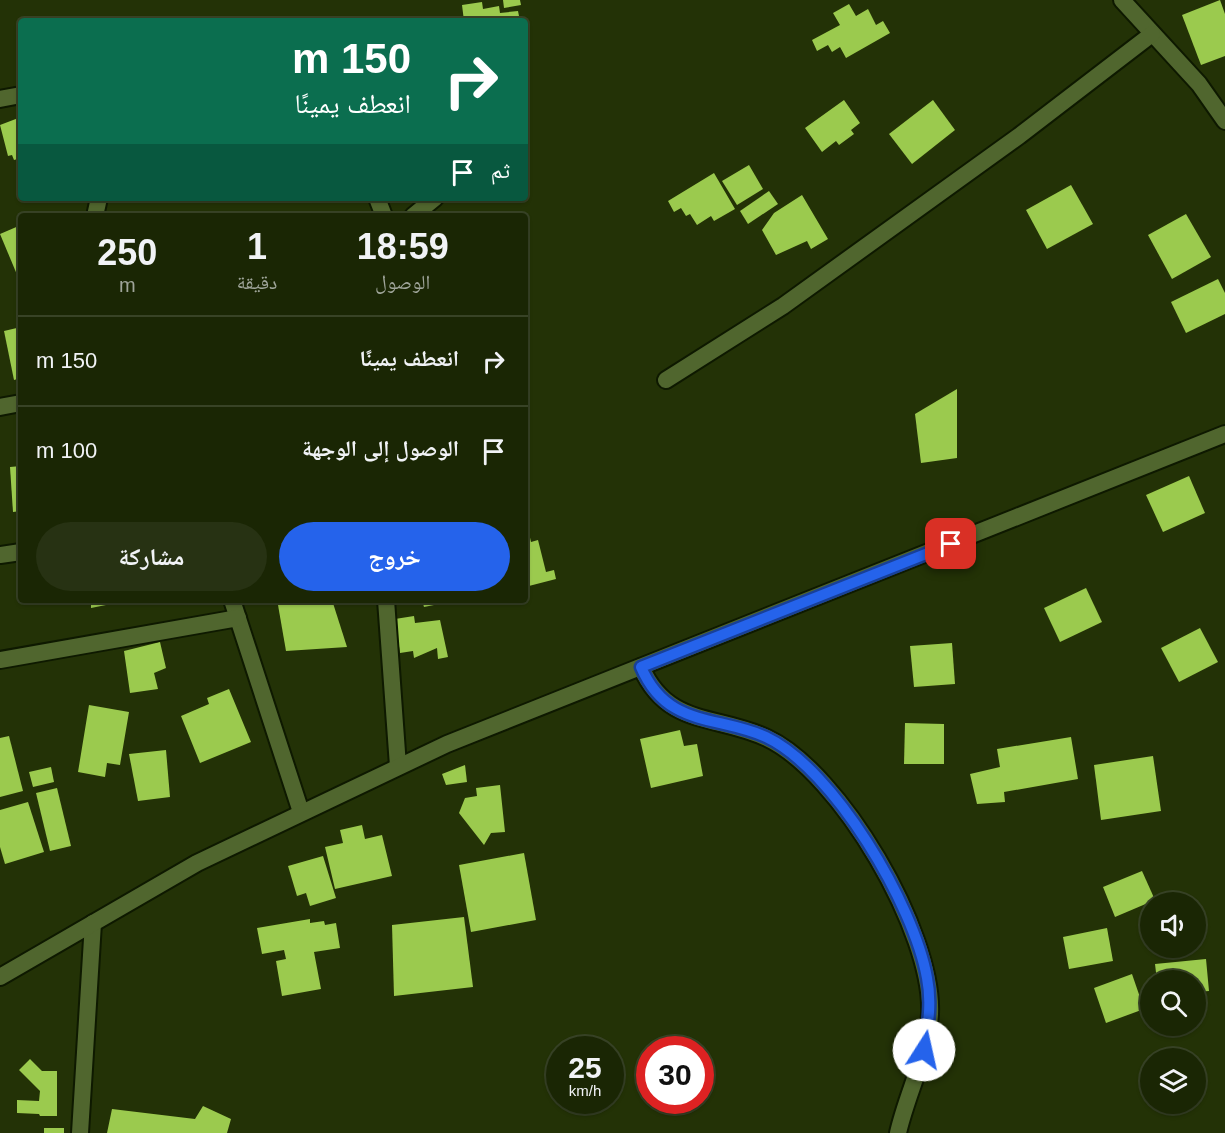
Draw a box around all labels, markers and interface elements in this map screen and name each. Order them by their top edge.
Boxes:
text: 150 m [292,35,411,82]
icon: right [432,42,510,120]
text: انعطف يمينًا [295,89,411,119]
icon: arrive [446,156,479,189]
text: ثم [491,158,510,183]
text: 1 [247,226,267,267]
text: 18:59 [357,226,449,267]
text: 250 [97,232,157,273]
text: دقيقة [237,271,277,293]
text: الوصول [375,271,430,293]
text: m [119,274,136,296]
icon: right [477,345,510,378]
text: انعطف يمينًا [360,346,459,371]
text: 150 m [36,348,97,373]
icon: arrive [477,435,510,468]
text: الوصول إلى الوجهة [302,436,459,461]
text: 100 m [36,438,97,463]
pin [925,518,976,569]
button: مشاركة [36,522,267,591]
button: خروج [279,522,510,591]
icon: arrive [934,527,967,560]
map controls [1140,892,1206,1114]
button: sound [1140,892,1206,958]
button: search [1140,970,1206,1036]
position arrow [892,1018,956,1082]
speed limit sign: 30 [636,1036,714,1114]
button: layers [1140,1048,1206,1114]
text: 25 [568,1051,602,1084]
text: km/h [569,1082,601,1099]

